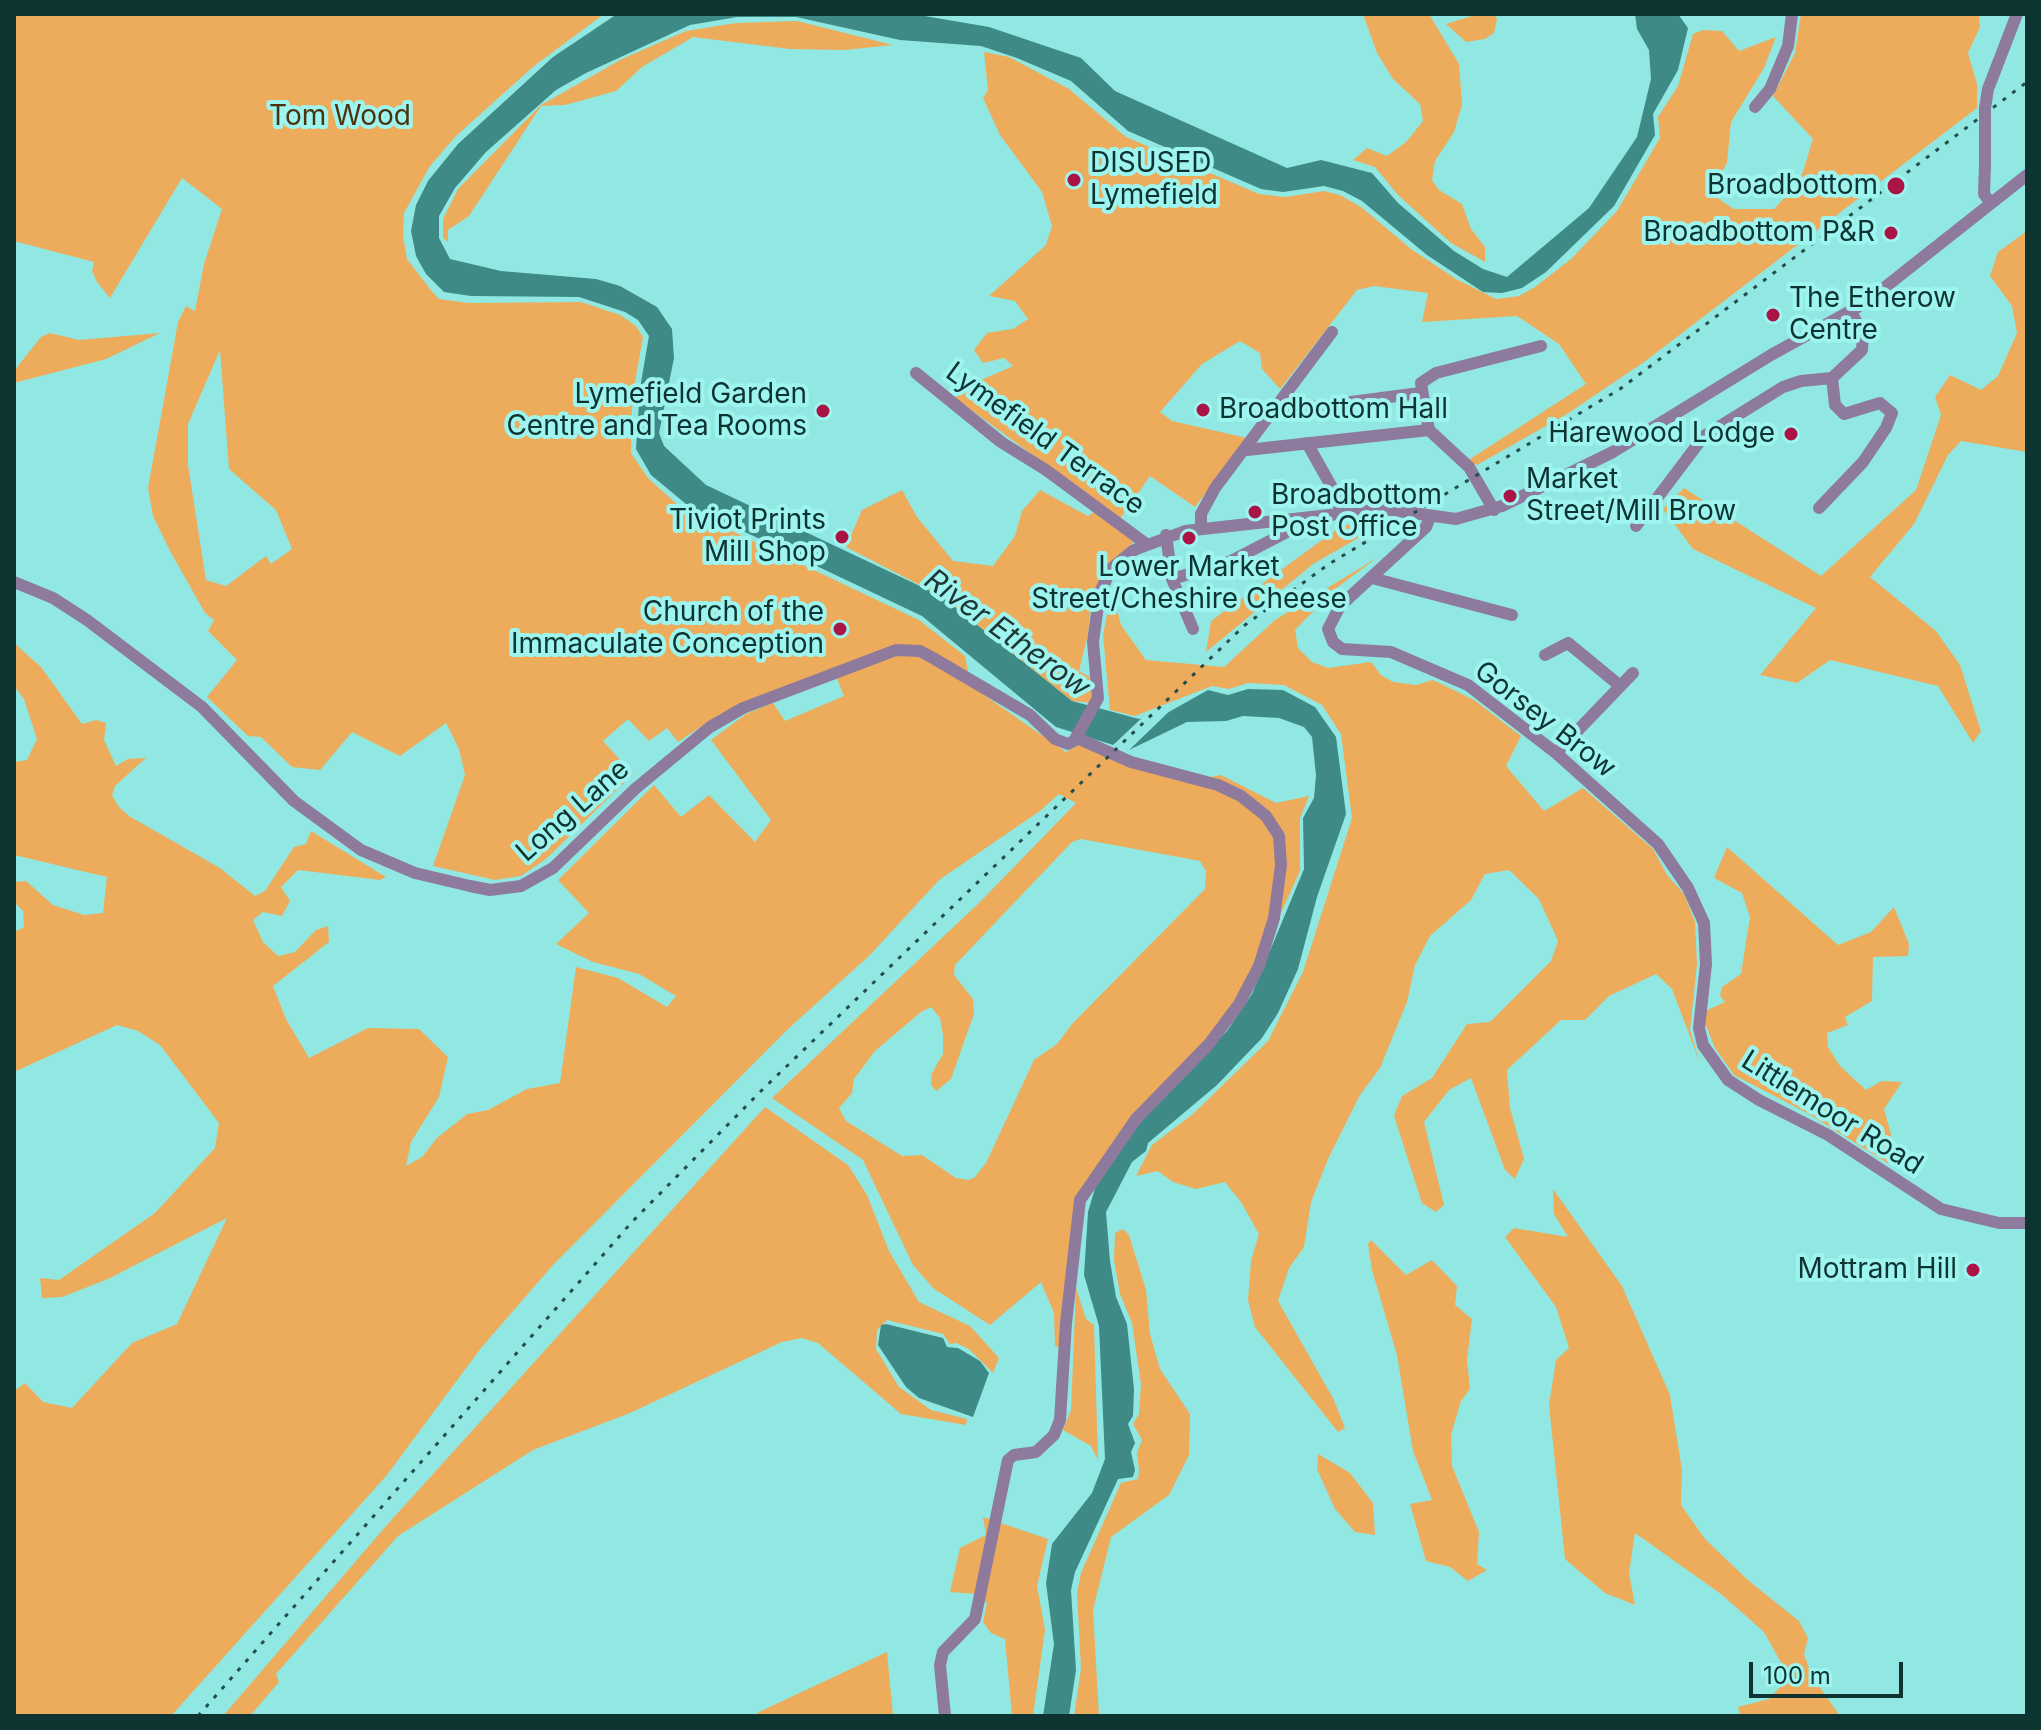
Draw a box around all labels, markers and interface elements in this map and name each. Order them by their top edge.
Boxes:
park label: Tom Wood [269,100,411,134]
place label: DISUSED Lymefield [1090,147,1218,213]
place label: Broadbottom [1707,169,1878,203]
marker: DISUSED Lymefield [1065,171,1083,189]
marker: Broadbottom [1885,175,1907,197]
place label: Broadbottom P&R [1643,216,1875,250]
marker: Broadbottom P&R [1882,224,1900,242]
place label: The Etherow Centre [1789,282,1956,348]
marker: The Etherow Centre [1764,306,1782,324]
street label: Lymefield Terrace [939,356,1151,522]
place label: Lymefield Garden Centre and Tea Rooms [506,378,807,444]
place label: Broadbottom Hall [1219,393,1448,427]
marker: Broadbottom Hall [1194,401,1212,419]
marker: Lymefield Garden Centre and Tea Rooms [814,402,832,420]
place label: Harewood Lodge [1548,417,1775,451]
marker: Harewood Lodge [1782,425,1800,443]
place label: Market Street/Mill Brow [1526,463,1736,529]
place label: Broadbottom Post Office [1271,479,1442,545]
marker: Market Street/Mill Brow [1501,487,1519,505]
marker: Broadbottom Post Office [1246,503,1264,521]
place label: Tiviot Prints Mill Shop [669,504,826,570]
marker: Tiviot Prints Mill Shop [833,528,851,546]
marker: Lower Market Street/Cheshire Cheese [1180,529,1198,547]
place label: Lower Market Street/Cheshire Cheese [1031,551,1347,617]
water label: River Etherow [917,562,1097,706]
place label: Church of the Immaculate Conception [511,596,824,662]
marker: Church of the Immaculate Conception [831,620,849,638]
street label: Gorsey Brow [1468,654,1622,786]
street label: Long Lane [510,753,636,869]
street label: Littlemoor Road [1735,1044,1929,1182]
place label: Mottram Hill [1797,1253,1957,1287]
marker: Mottram Hill [1964,1261,1982,1279]
scale bar [1753,1646,1907,1696]
text: 100 m [1763,1661,1831,1690]

